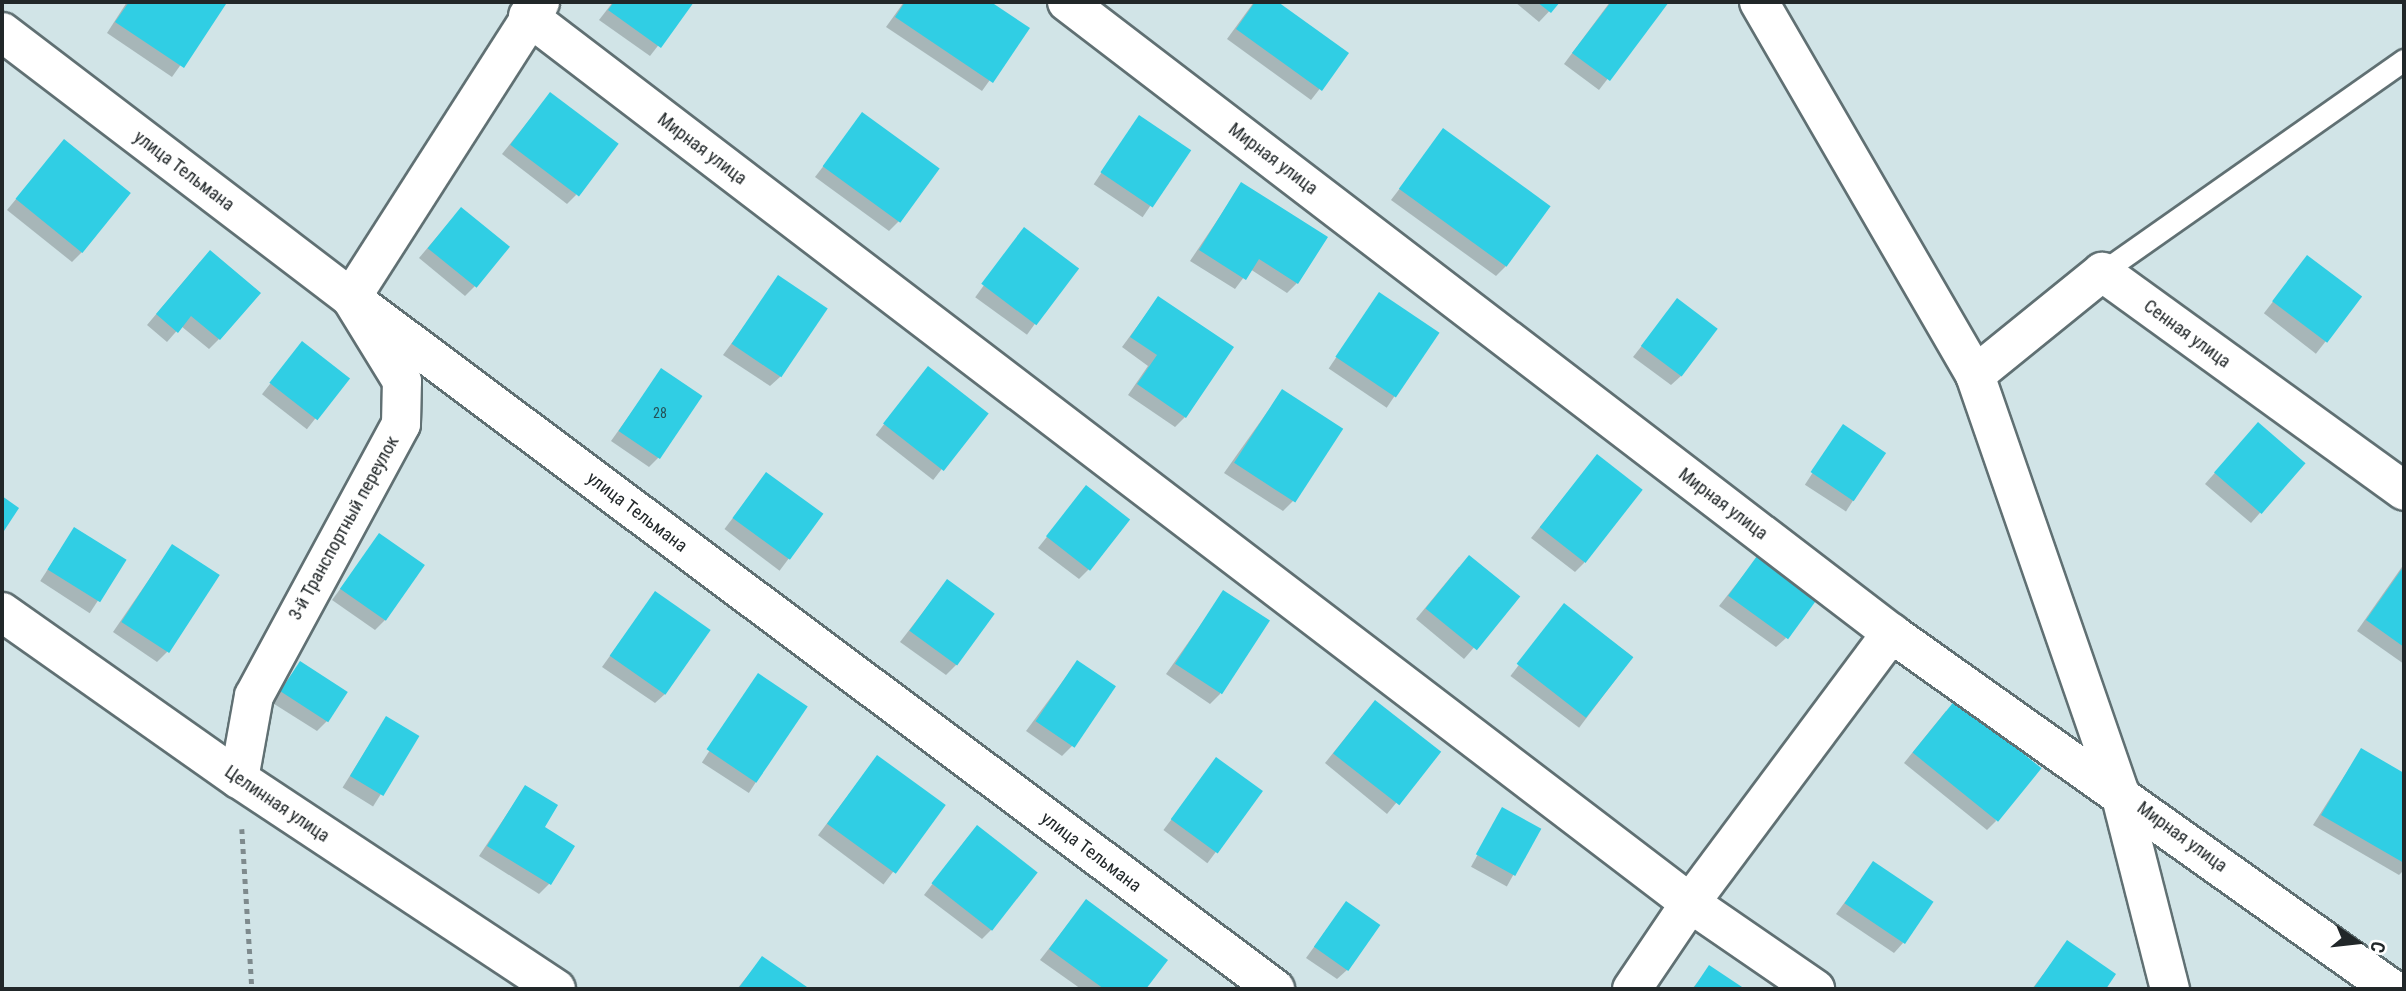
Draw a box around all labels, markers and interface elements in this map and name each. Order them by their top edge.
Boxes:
street label: Мирная улица [653,109,751,189]
street label: Мирная улица [1224,119,1322,199]
street label: улица Тельмана [129,126,239,216]
street label: Сенная улица [2139,295,2235,373]
house number: 28 [653,405,667,421]
street label: 3-й Транспортный переулок [284,432,404,624]
street label: Мирная улица [1674,464,1772,544]
street label: улица Тельмана [582,467,692,557]
street label: Целинная улица [221,761,333,847]
street label: Мирная улица [2133,797,2231,877]
street label: улица Тельмана [1036,807,1146,897]
north arrow [2322,907,2392,977]
text: С [2365,939,2390,955]

